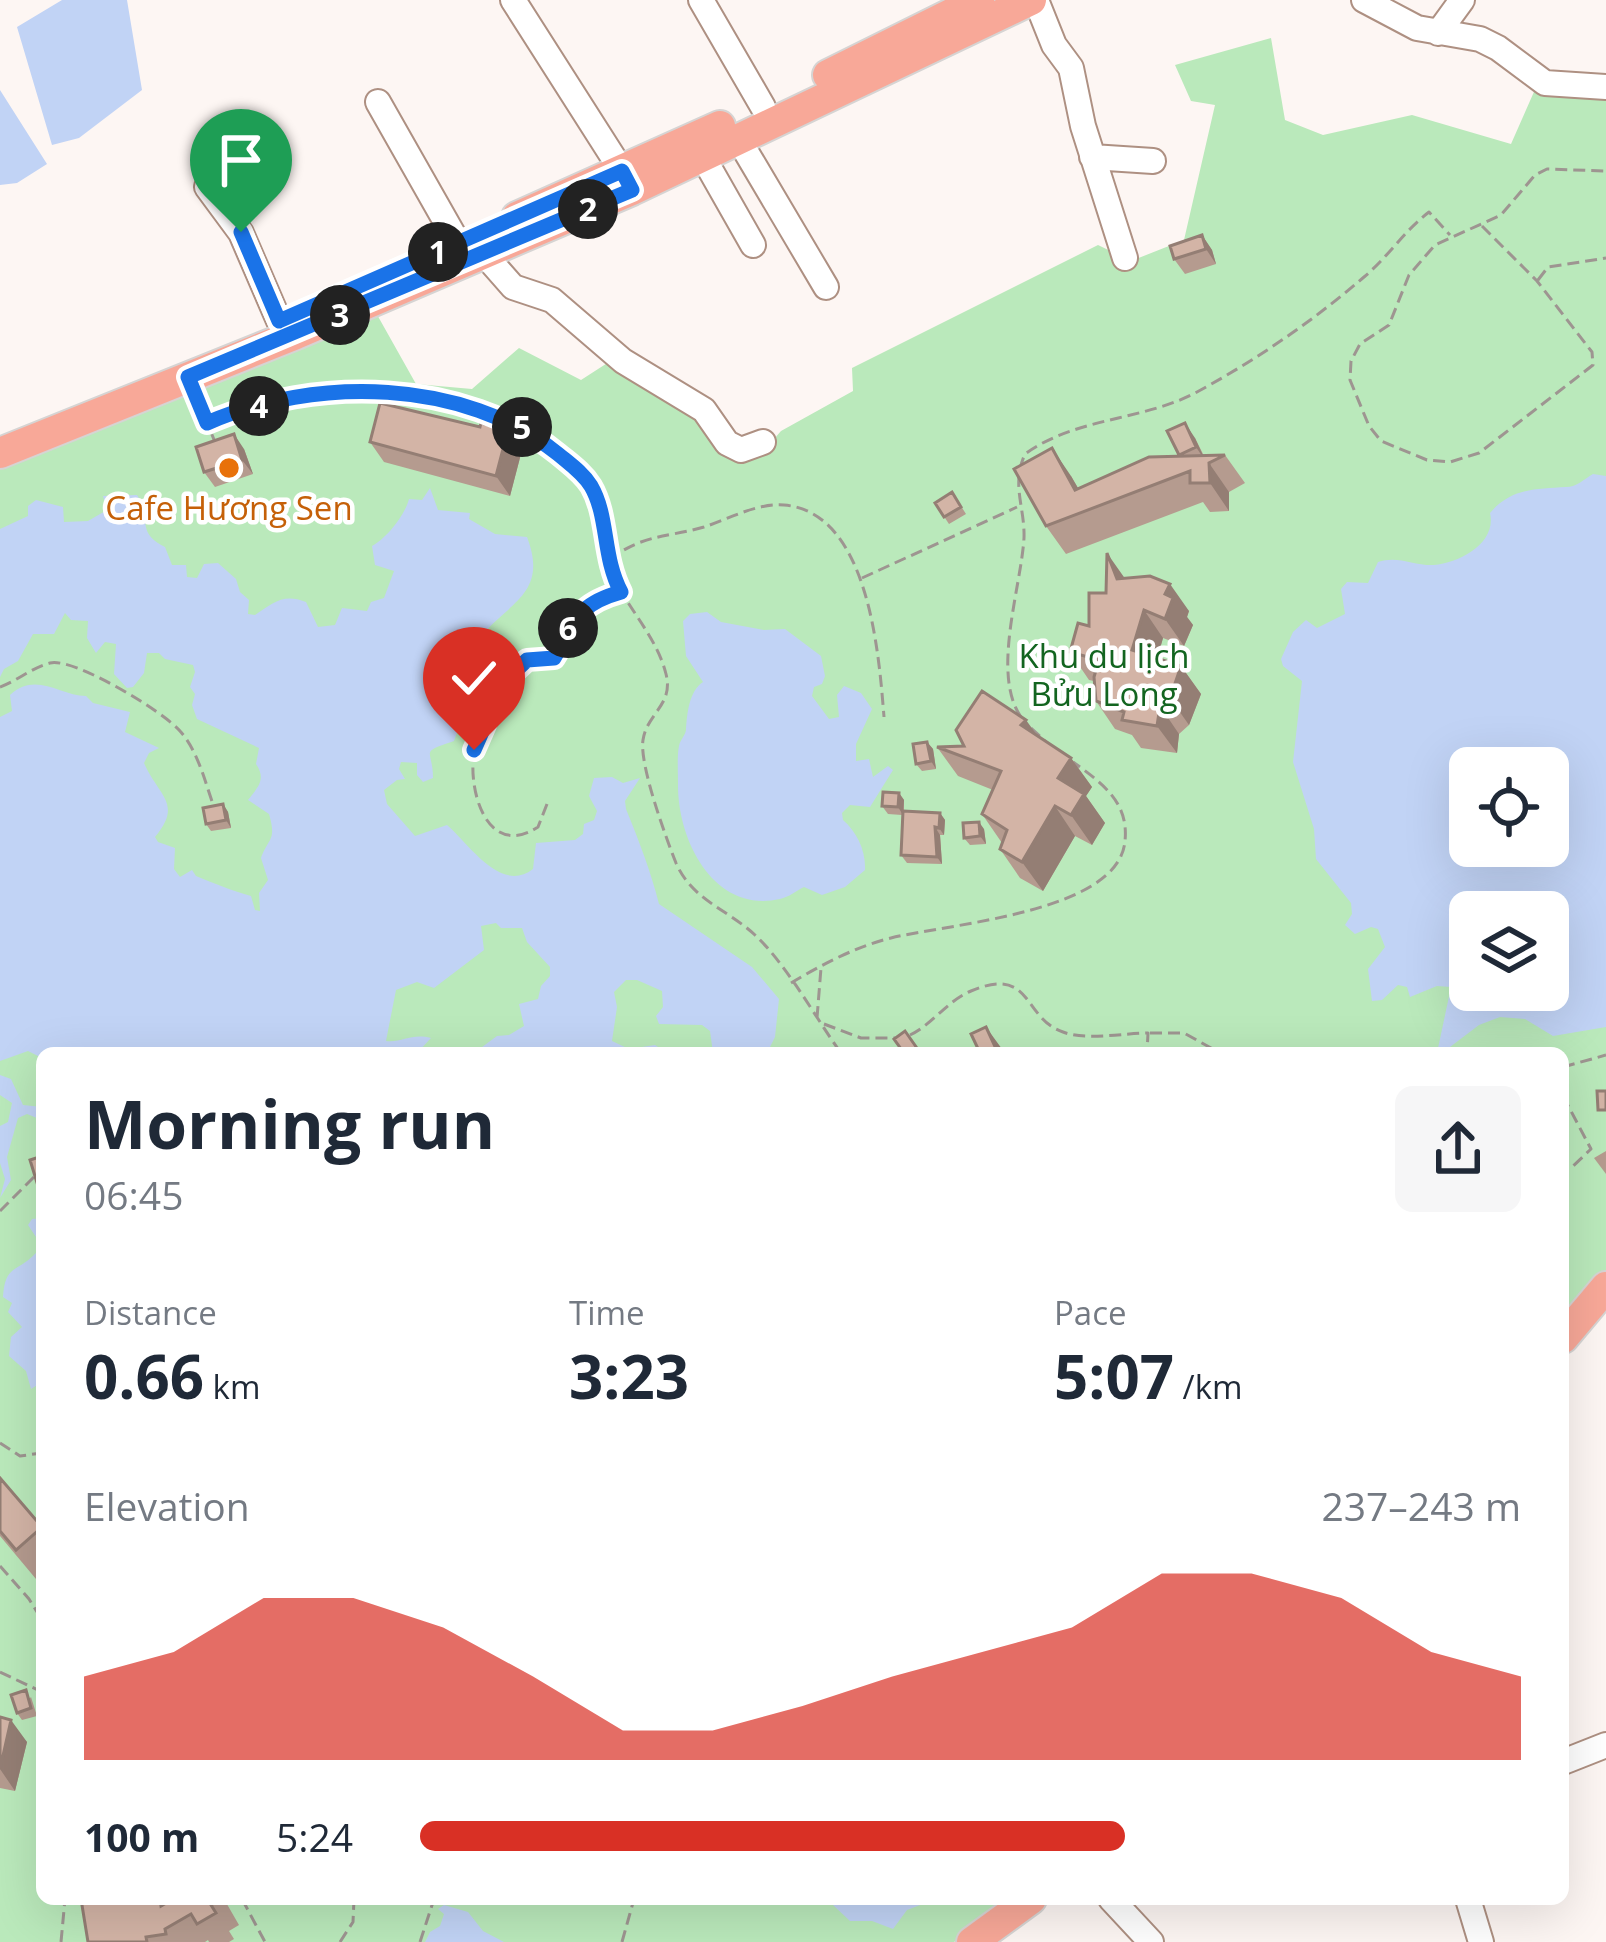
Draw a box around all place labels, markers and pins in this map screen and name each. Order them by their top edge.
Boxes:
pin [190,109,292,232]
pin: 2 [558,179,618,239]
pin: 1 [408,222,468,282]
pin: 3 [310,285,370,345]
pin: 4 [229,376,289,436]
pin: 5 [492,397,552,457]
marker: Cafe Hương Sen [216,455,242,481]
place label: Cafe Hương Sen [105,485,353,530]
pin: 6 [538,598,598,658]
pin [423,627,525,750]

